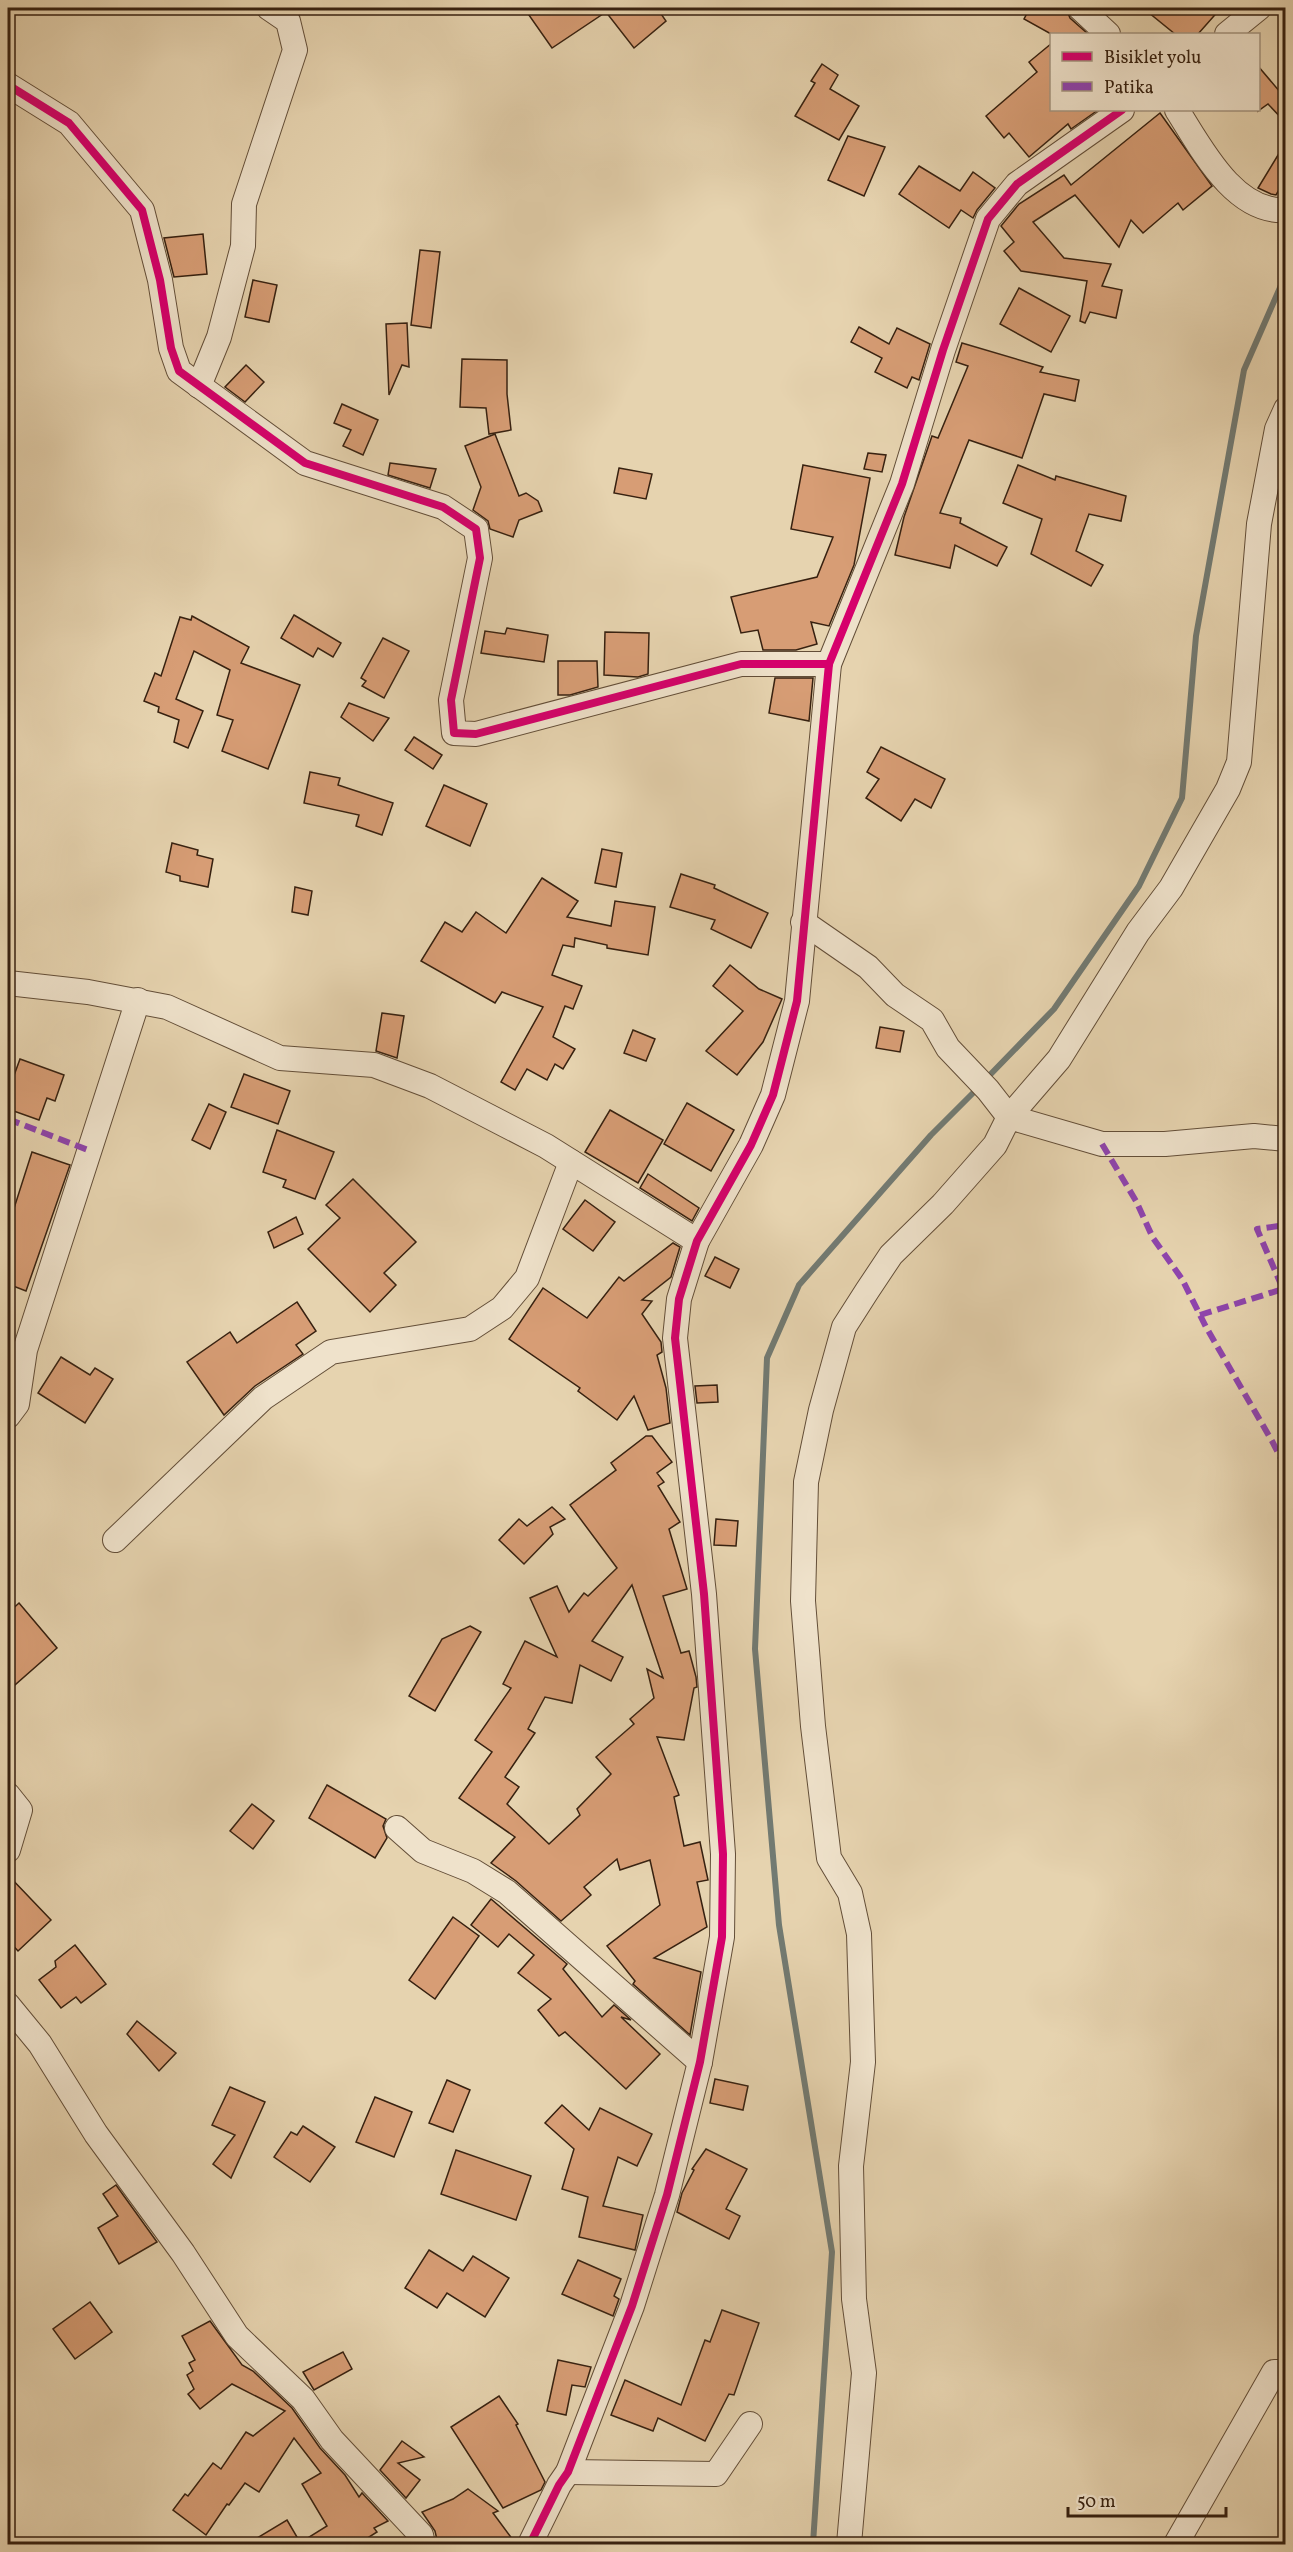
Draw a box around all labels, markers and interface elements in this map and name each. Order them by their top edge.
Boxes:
legend [1050,33,1260,111]
text: Bisiklet yolu [1104,46,1201,71]
text: Patika [1104,76,1154,101]
scale bar [1068,2480,1226,2518]
text: 50 m [1077,2490,1116,2515]

